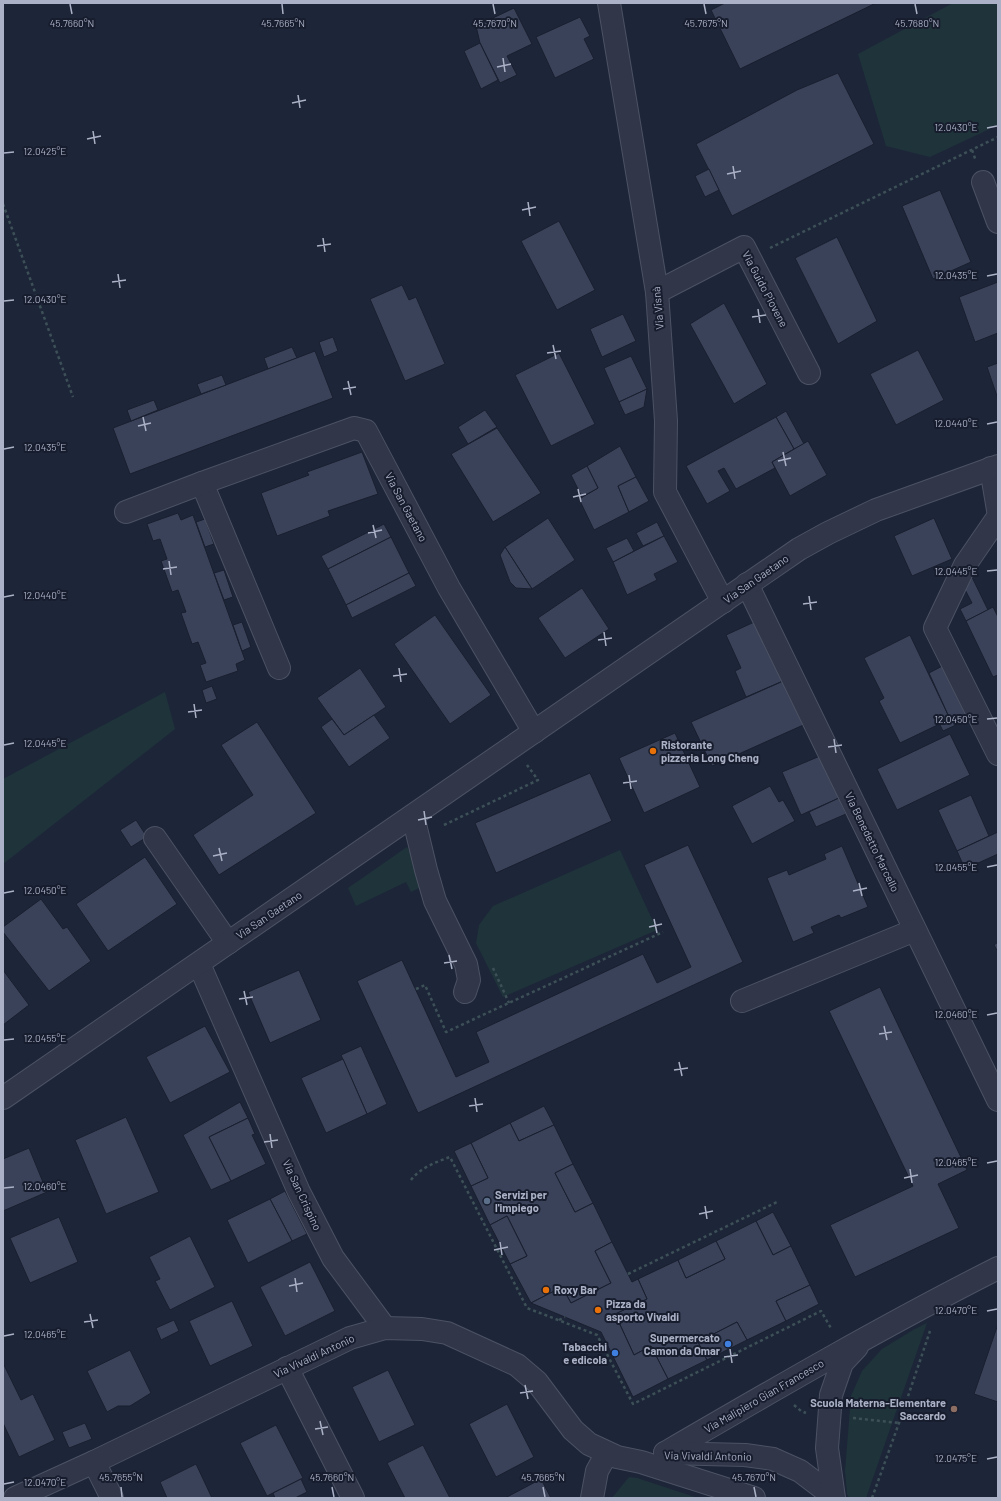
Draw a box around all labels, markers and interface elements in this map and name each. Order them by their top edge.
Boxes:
text: 45.7660°N [50,17,94,29]
text: 45.7665°N [261,17,305,29]
text: 45.7670°N [473,17,517,29]
text: 45.7675°N [684,17,728,29]
text: 45.7680°N [895,17,939,29]
text: 12.0430°E [934,121,978,133]
text: 12.0425°E [24,145,66,157]
street label: Via Guido Piovene [740,248,791,329]
text: 12.0435°E [935,269,977,281]
street label: Via Visnà [649,286,666,330]
text: 12.0430°E [23,293,67,305]
text: 12.0440°E [934,417,978,429]
text: 12.0435°E [24,441,66,453]
street label: Via San Gaetano [383,470,430,544]
street label: Via San Gaetano [721,551,791,606]
text: 12.0445°E [935,565,977,577]
text: 12.0440°E [23,589,67,601]
text: 12.0450°E [934,713,978,725]
text: 12.0445°E [24,737,66,749]
place label: Ristorante pizzeria Long Cheng [661,738,759,764]
marker: Ristorante pizzeria Long Cheng [648,746,658,756]
street label: Via Benedetto Marcello [843,790,902,894]
text: 12.0455°E [935,861,977,873]
text: 12.0450°E [23,884,67,896]
street label: Via San Gaetano [233,888,304,941]
text: 12.0460°E [934,1008,978,1020]
text: 12.0455°E [24,1032,66,1044]
text: 12.0465°E [935,1156,977,1168]
street label: Via San Crispino [280,1157,325,1232]
text: 12.0460°E [23,1180,67,1192]
place label: Servizi per l'impiego [495,1188,548,1214]
marker: Servizi per l'impiego [482,1196,492,1206]
place label: Roxy Bar [554,1283,598,1296]
marker: Roxy Bar [541,1285,551,1295]
place label: Pizza da asporto Vivaldi [606,1297,679,1323]
text: 12.0470°E [935,1304,977,1316]
marker: Pizza da asporto Vivaldi [593,1305,603,1315]
text: 12.0465°E [24,1328,66,1340]
street label: Via Vivaldi Antonio [271,1331,356,1380]
place label: Supermercato Camon da Omar [644,1331,721,1357]
marker: Supermercato Camon da Omar [723,1339,733,1349]
place label: Tabacchi e edicola [563,1340,607,1366]
marker: Tabacchi e edicola [610,1348,620,1358]
street label: Via Malipiero Gian Francesco [702,1356,826,1435]
place label: Scuola Materna-Elementare Saccardo [810,1396,946,1422]
marker: Scuola Materna-Elementare Saccardo [949,1404,959,1414]
street label: Via Vivaldi Antonio [664,1448,752,1463]
text: 12.0475°E [935,1452,977,1464]
text: 45.7655°N [99,1471,143,1483]
text: 45.7660°N [310,1471,354,1483]
text: 45.7665°N [521,1471,565,1483]
text: 45.7670°N [732,1471,776,1483]
text: 12.0470°E [24,1476,66,1488]

